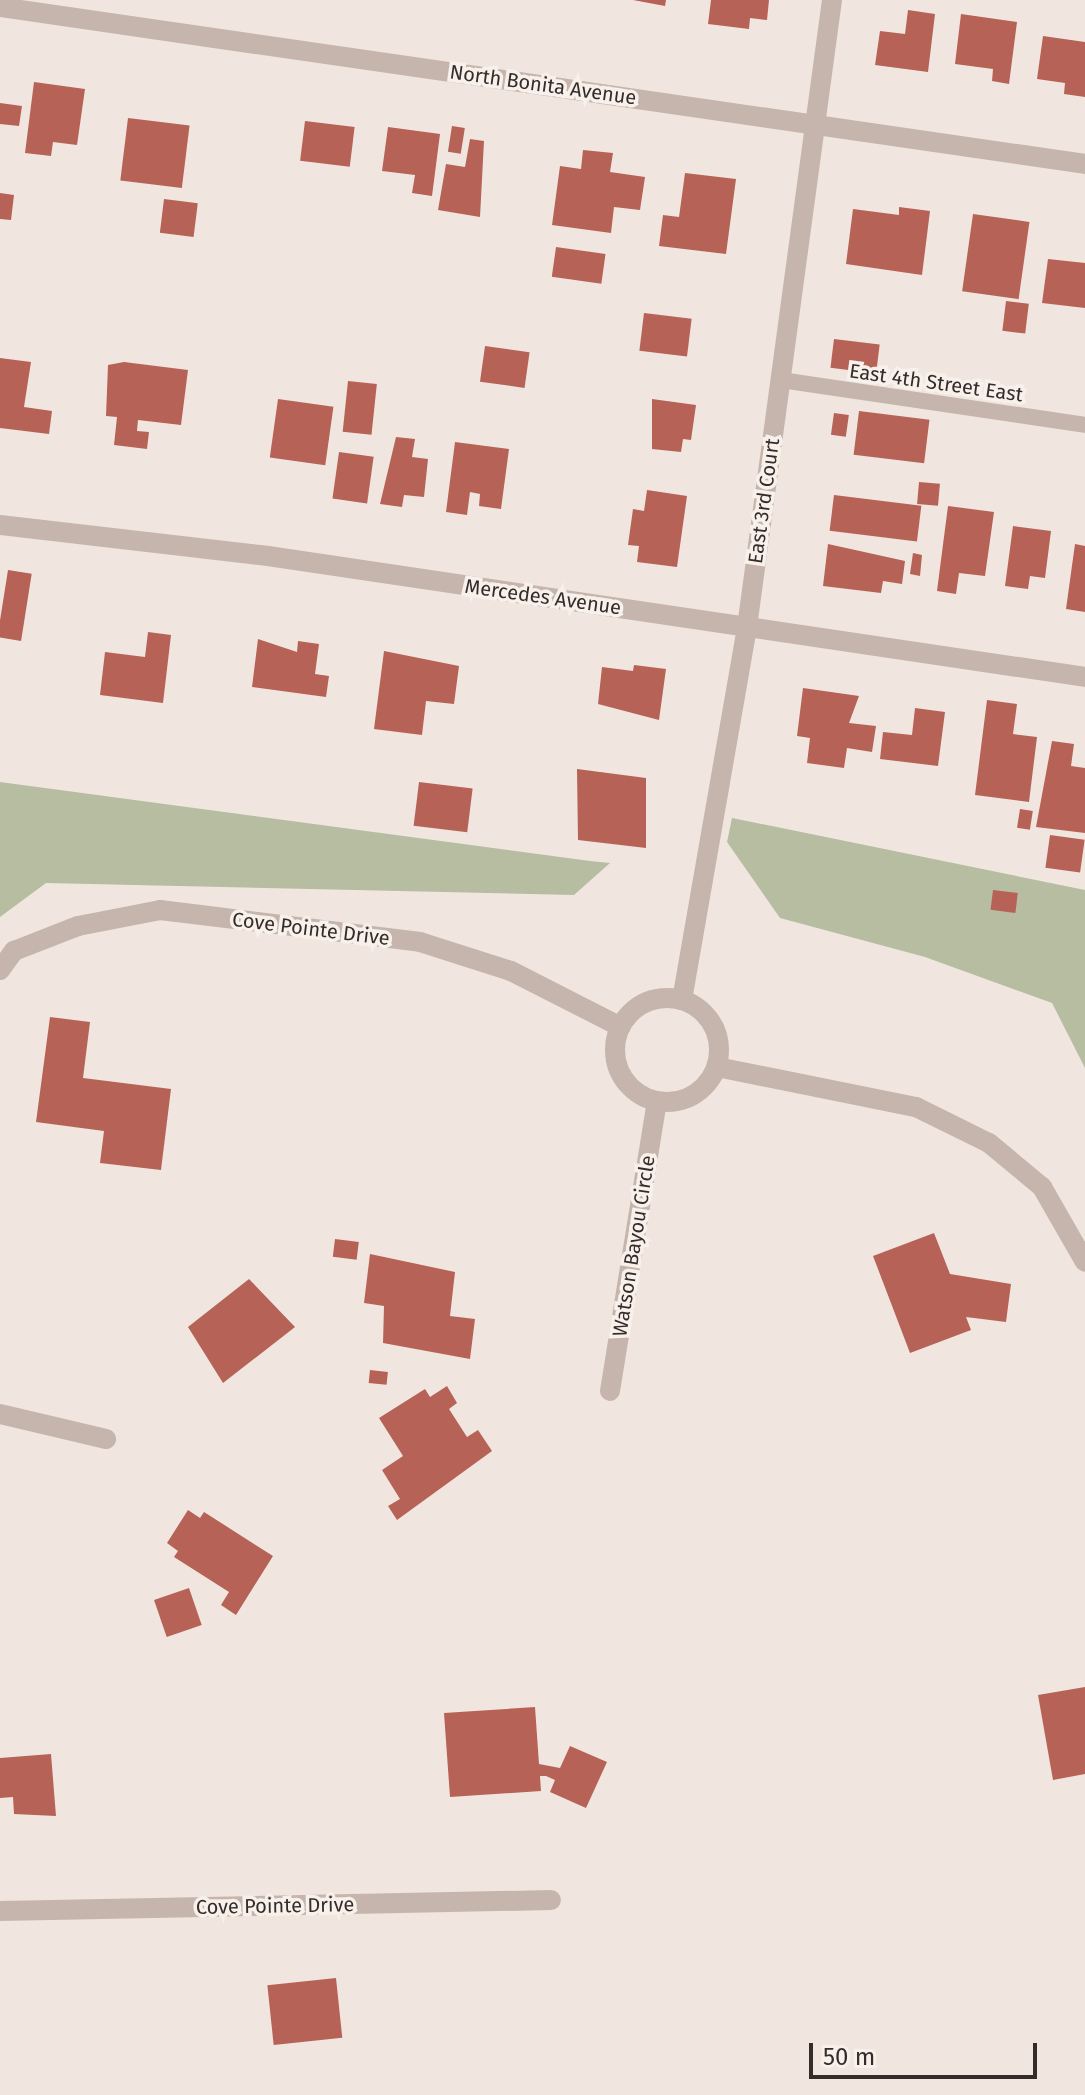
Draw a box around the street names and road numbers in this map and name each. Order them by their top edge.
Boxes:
street label: North Bonita Avenue [448,60,638,110]
street label: East 4th Street East [848,359,1024,407]
street label: East 3rd Court [743,437,785,565]
street label: Mercedes Avenue [463,574,623,620]
street label: Cove Pointe Drive [231,907,391,951]
street label: Watson Bayou Circle [608,1154,660,1338]
street label: Cove Pointe Drive [196,1893,354,1919]

